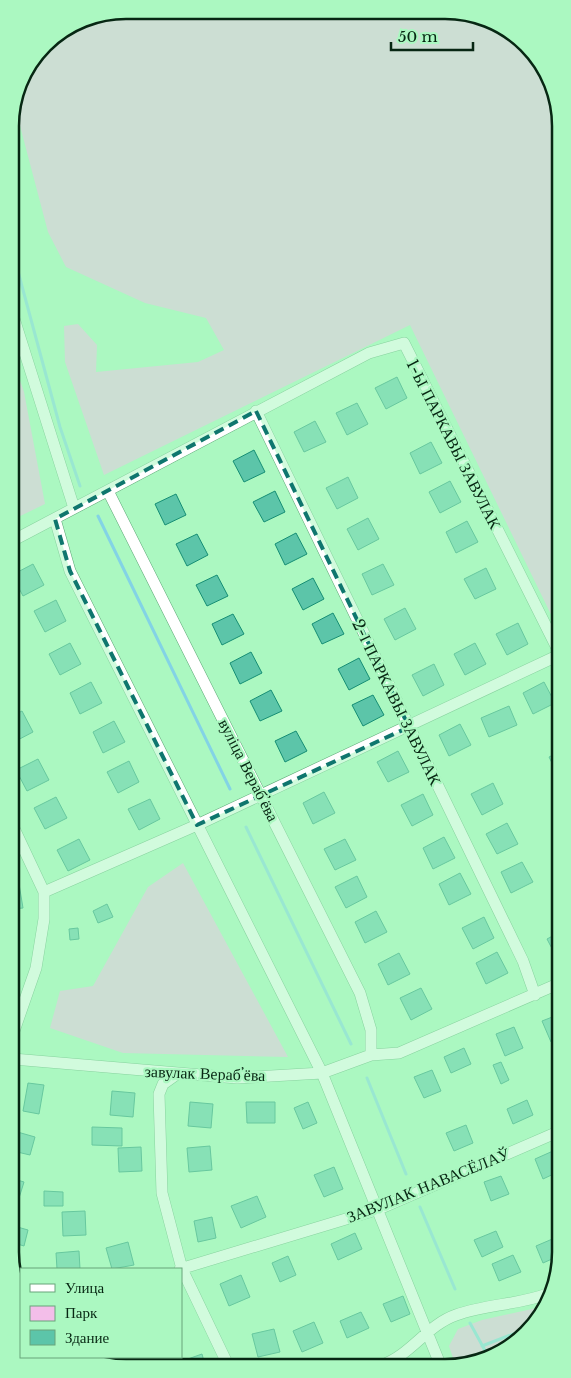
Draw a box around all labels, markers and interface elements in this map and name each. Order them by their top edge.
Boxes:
scale bar [391,20,474,52]
text: 50 m [398,27,438,46]
street label: 1-Ы ПАРКАВЫ ЗАВУЛАК [402,356,506,533]
street label: 2-І ПАРКАВЫ ЗАВУЛАК [348,616,446,789]
street label: вуліца Верабʼёва [215,715,283,825]
street label: завулак Верабʼёва [144,1061,266,1085]
street label: ЗАВУЛАК НАВАСЁЛАЎ [344,1143,513,1227]
legend [20,1268,182,1358]
text: Улица [65,1278,104,1297]
text: Парк [65,1303,98,1322]
text: Здание [65,1328,109,1347]

